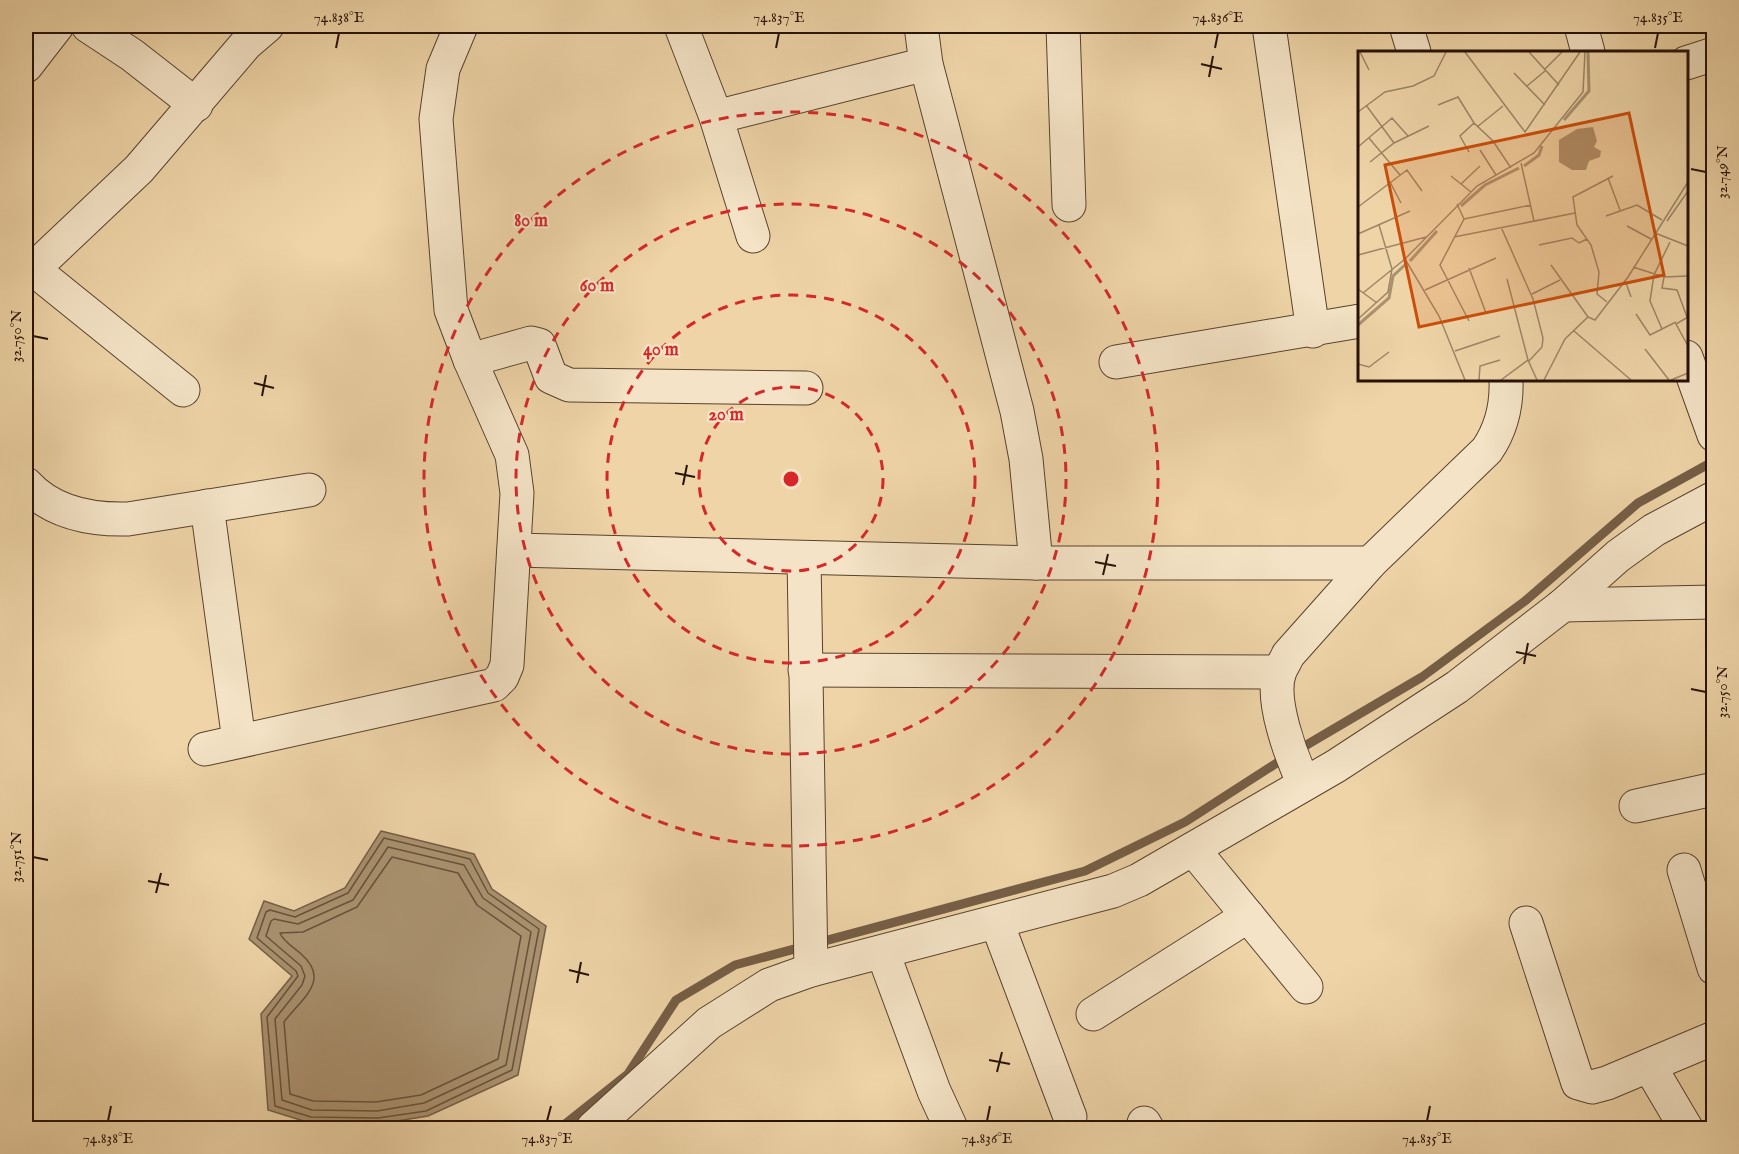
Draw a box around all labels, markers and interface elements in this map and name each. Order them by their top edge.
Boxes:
text: 74.838°E [314,8,364,27]
text: 74.837°E [753,8,805,27]
text: 74.836°E [1193,8,1243,27]
text: 74.835°E [1633,8,1683,27]
inset map [1358,51,1688,381]
text: 32.749°N [1713,145,1732,199]
text: 80 m [514,210,548,233]
text: 60 m [580,275,614,298]
text: 32.750°N [7,310,26,362]
text: 40 m [643,339,679,362]
text: 20 m [708,404,744,427]
centre of rings [781,469,801,489]
text: 32.750°N [1713,666,1732,718]
text: 32.751°N [7,832,26,882]
text: 74.838°E [83,1129,133,1148]
text: 74.837°E [521,1129,573,1148]
text: 74.836°E [962,1129,1012,1148]
text: 74.835°E [1402,1129,1452,1148]

